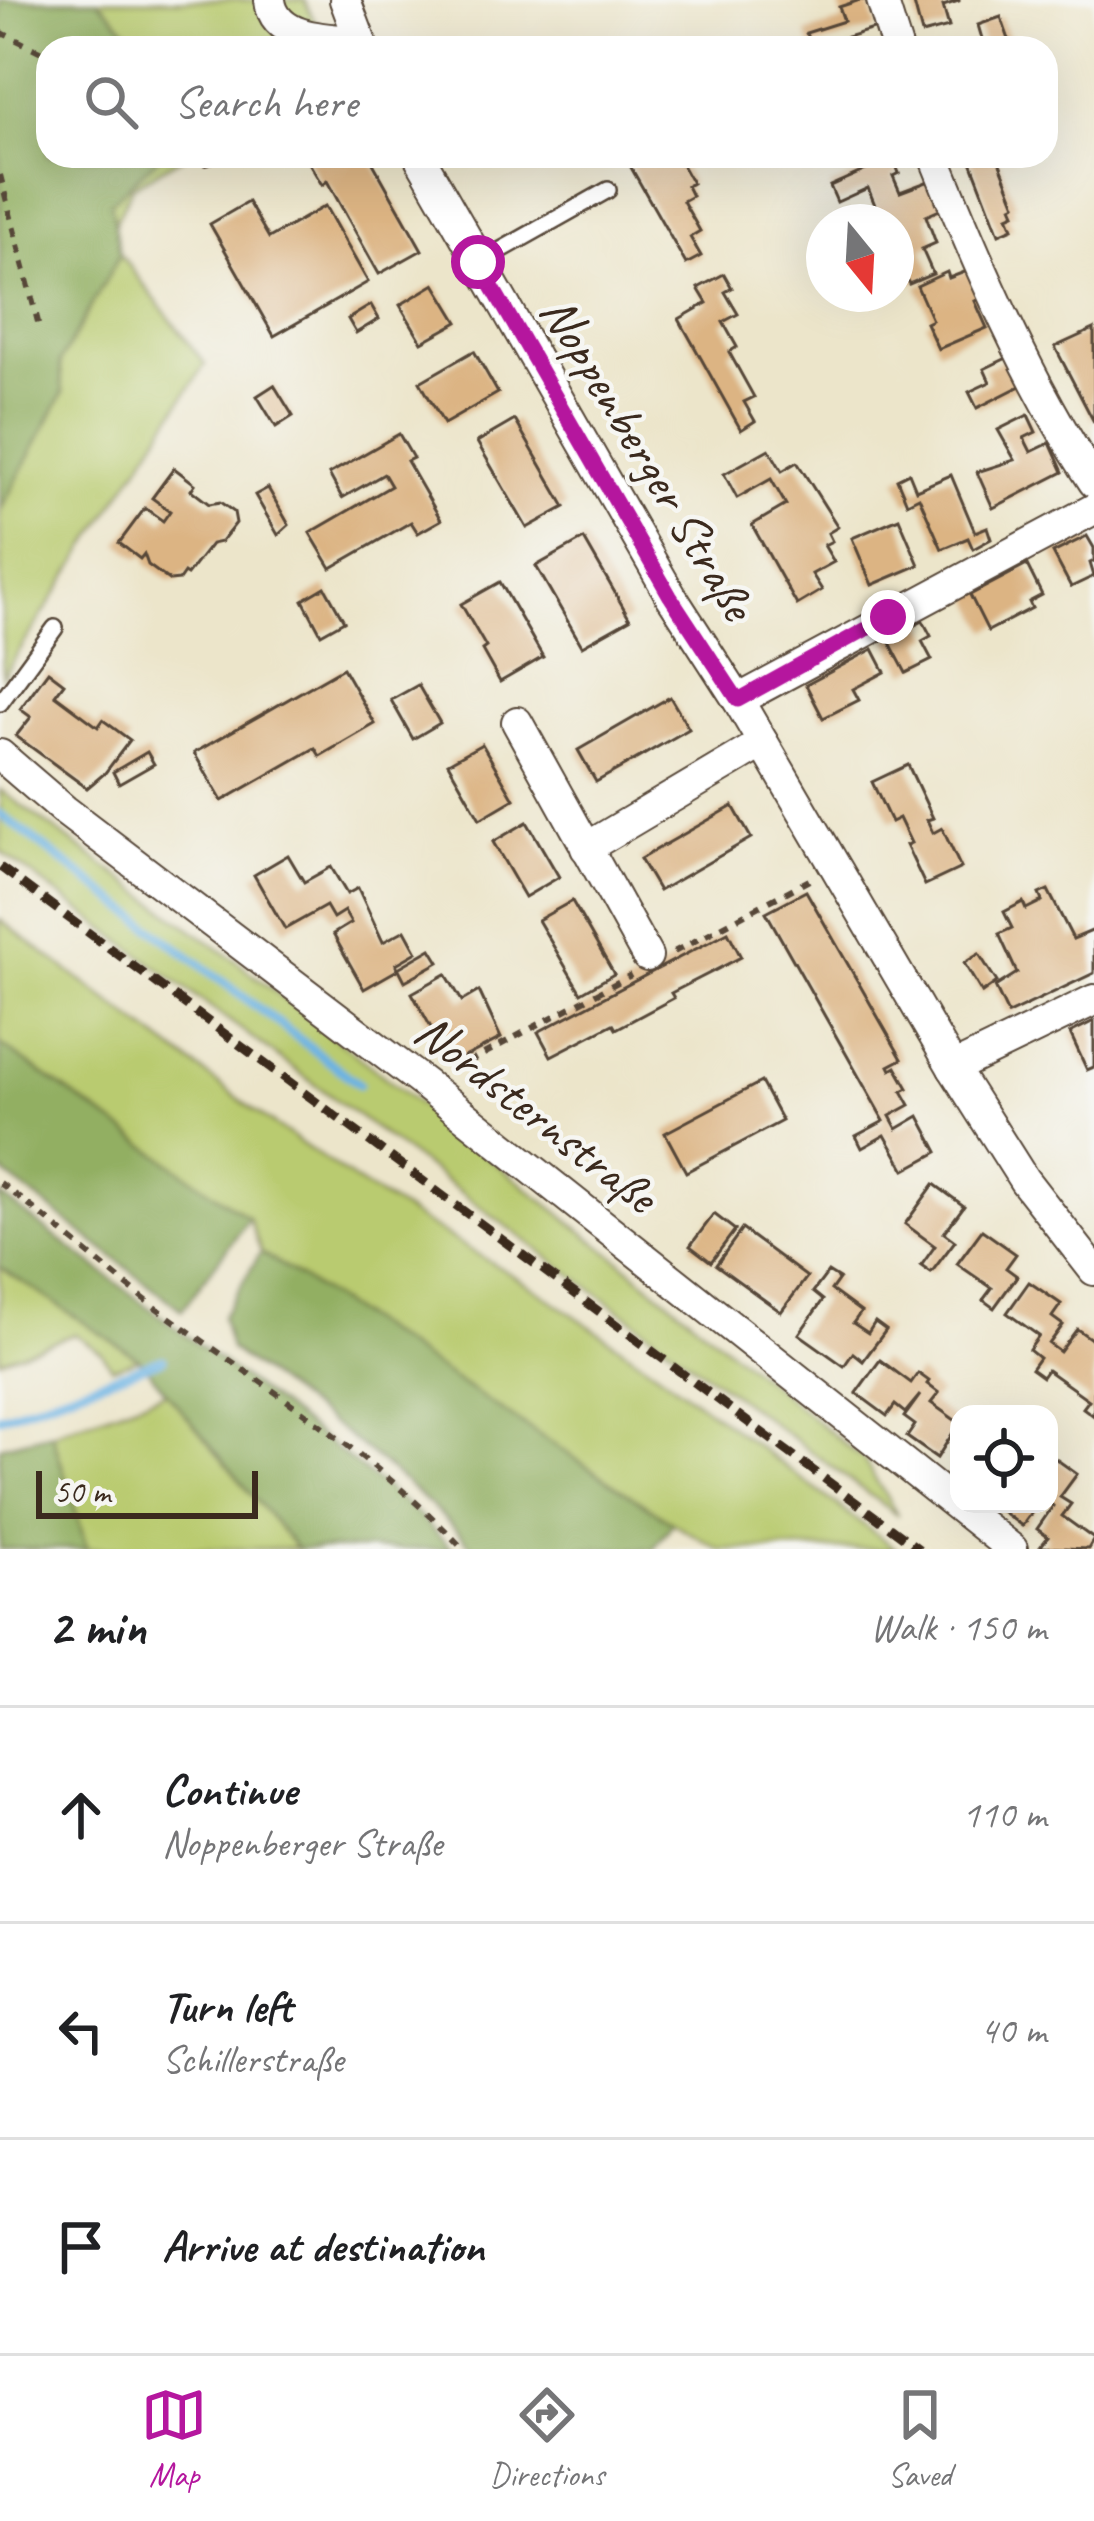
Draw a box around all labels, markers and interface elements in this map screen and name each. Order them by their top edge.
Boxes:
search box [36,36,1058,168]
icon: search [78,69,144,135]
text: Search here [174,74,357,131]
north arrow [806,204,914,312]
route start [451,235,505,289]
street label: Noppenberger Straße [526,284,772,634]
route end [861,590,915,644]
street label: Nordsternstraße [403,998,673,1229]
map controls [950,1405,1058,1513]
button: locate [950,1405,1058,1513]
scale bar [36,1465,258,1518]
text: 50 m [54,1471,110,1513]
text: 2 min [48,1595,146,1659]
text: Walk · 150 m [870,1603,1046,1652]
text: Continue [162,1762,296,1819]
icon: ahead [48,1782,114,1848]
text: 110 m [962,1790,1046,1839]
text: Noppenberger Straße [162,1819,442,1868]
text: Turn left [162,1978,292,2035]
icon: left [48,1998,114,2064]
text: 40 m [980,2006,1046,2055]
text: Schillerstraße [162,2035,343,2084]
icon: arrive [48,2214,114,2280]
text: Arrive at destination [162,2218,484,2275]
tab: Map [141,2382,207,2496]
tab: Directions [490,2382,604,2496]
tab: Saved [887,2382,953,2496]

